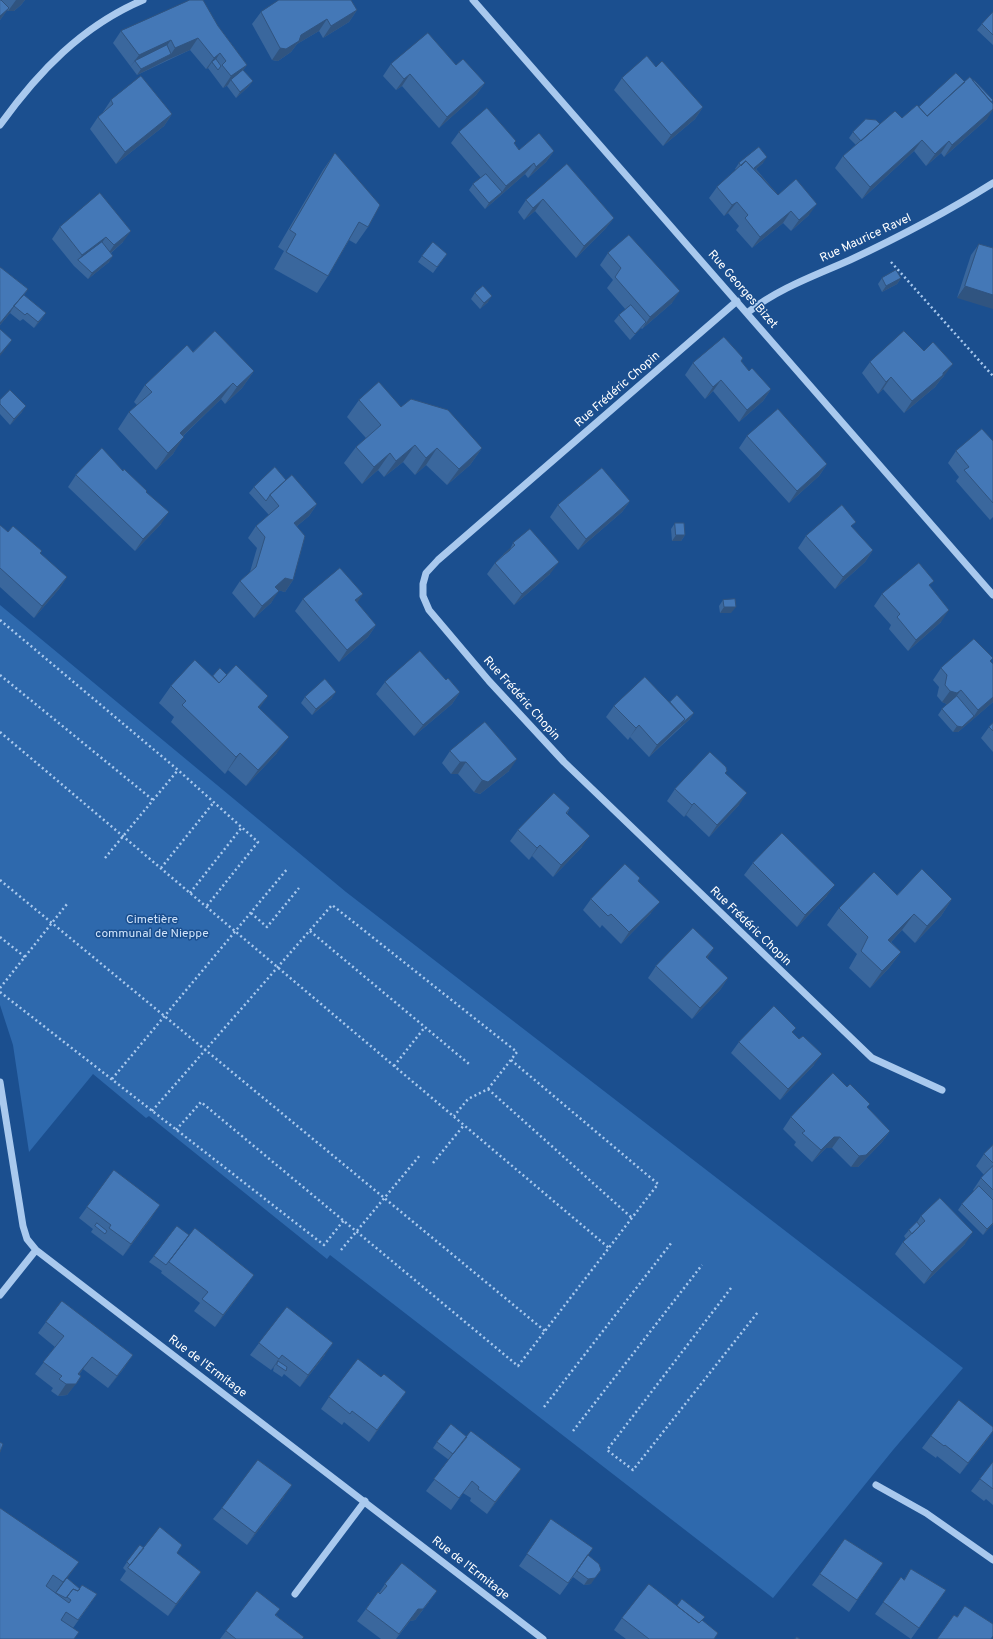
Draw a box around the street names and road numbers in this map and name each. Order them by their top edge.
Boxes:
street label: Rue Maurice Ravel [818,212,914,266]
street label: Rue Georges Bizet [704,248,780,332]
street label: Rue Frédéric Chopin [573,349,663,431]
street label: Rue Frédéric Chopin [480,654,562,744]
street label: Rue Frédéric Chopin [706,884,794,970]
street label: Rue de l'Ermitage [165,1333,249,1401]
street label: Rue de l'Ermitage [428,1534,512,1604]

